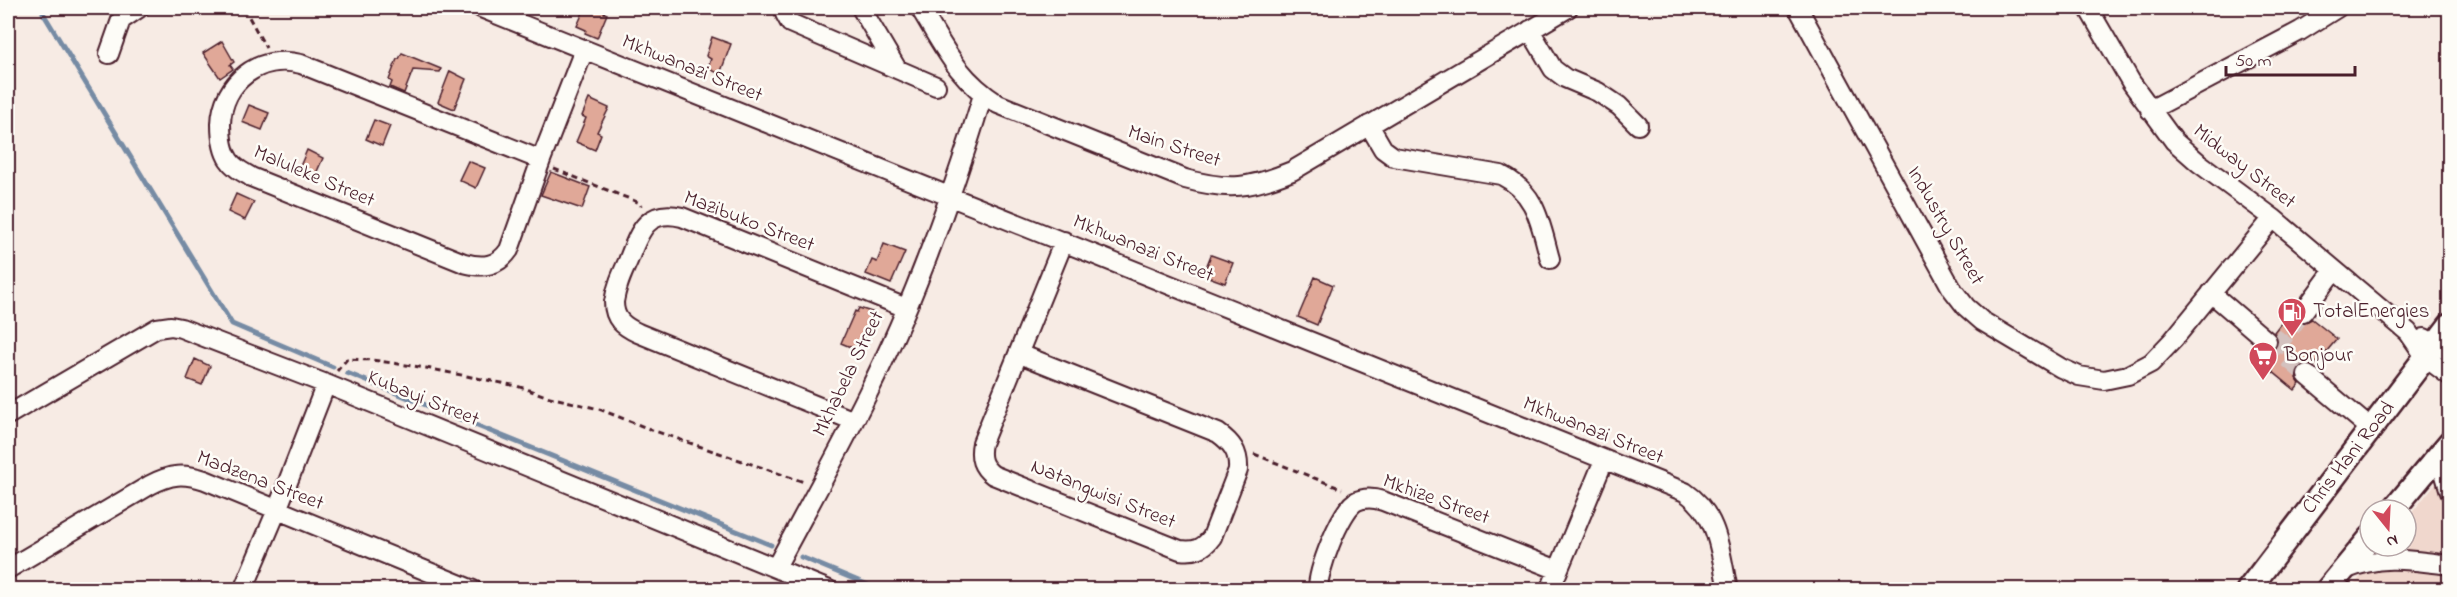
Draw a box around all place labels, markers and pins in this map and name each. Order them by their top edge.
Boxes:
fuel station icon: TotalEnergies [2276,296,2308,338]
place label: TotalEnergies [2313,297,2429,329]
supermarket icon: Bonjour [2247,340,2279,382]
place label: Bonjour [2283,341,2353,371]

